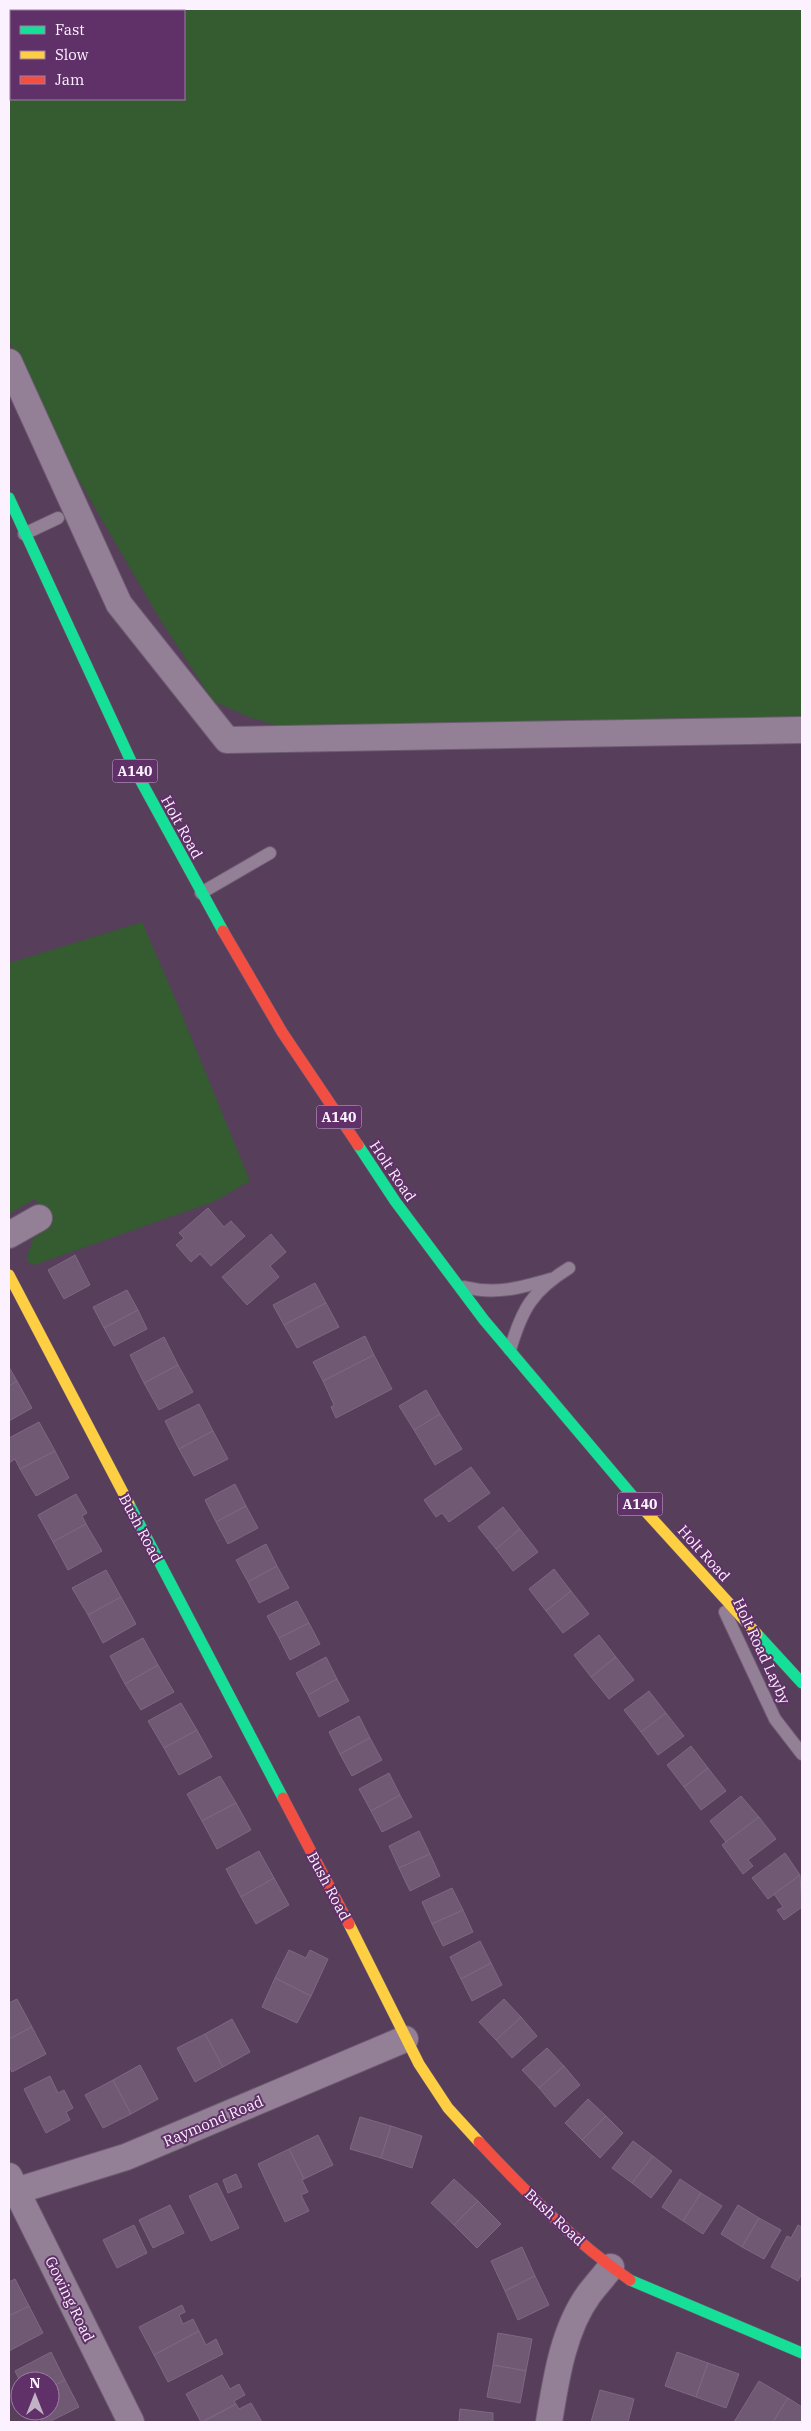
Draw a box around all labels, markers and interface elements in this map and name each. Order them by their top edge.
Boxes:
legend [10,10,185,100]
text: Fast [55,20,85,39]
text: Slow [55,45,89,64]
text: Jam [55,70,84,89]
road number: A140 [112,759,158,782]
street label: Holt Road [157,792,207,862]
road number: A140 [316,1106,362,1128]
street label: Holt Road [366,1137,420,1205]
street label: Bush Road [115,1490,167,1566]
road number: A140 [618,1492,662,1516]
street label: Holt Road [674,1521,734,1585]
street label: Holt Road Layby [729,1595,795,1707]
street label: Bush Road [303,1848,355,1924]
street label: Raymond Road [160,2091,266,2151]
street label: Bush Road [521,2184,589,2250]
street label: Gowing Road [41,2253,99,2345]
north arrow [10,2371,60,2421]
text: N [29,2374,41,2392]

